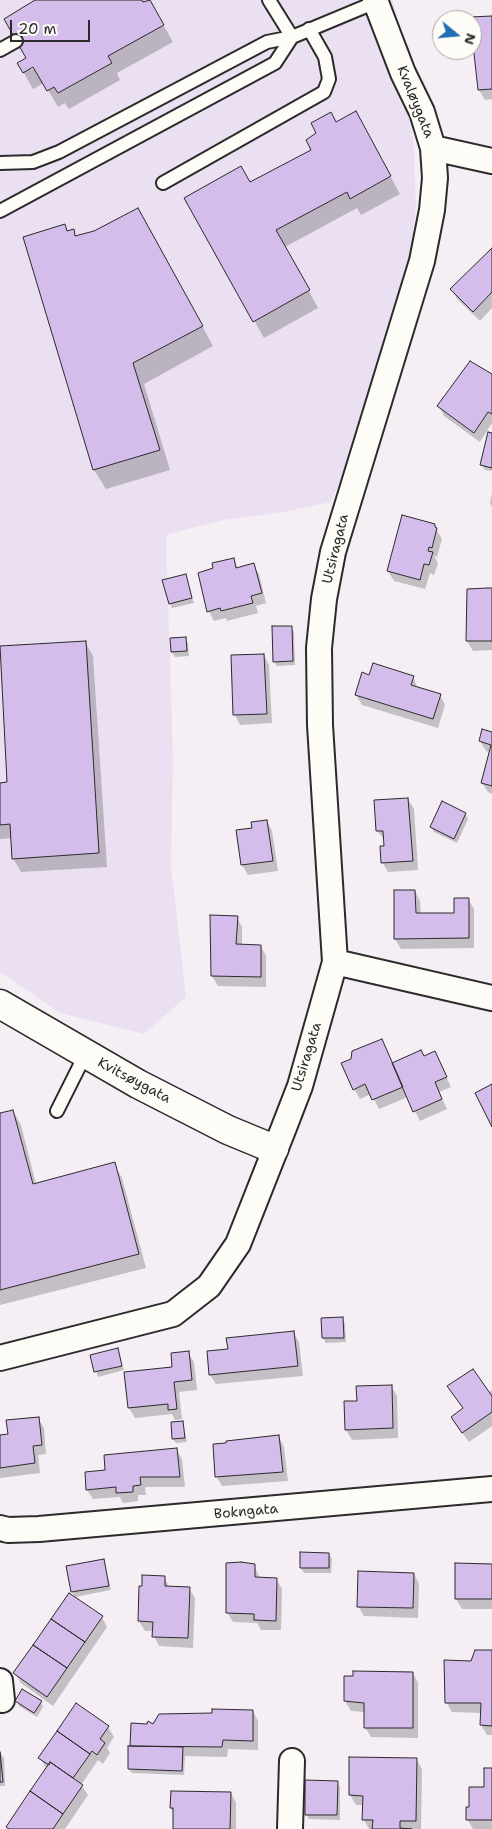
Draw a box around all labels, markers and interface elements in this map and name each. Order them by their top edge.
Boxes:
scale bar [12,10,92,42]
north arrow [432,10,482,60]
text: 20 m [18,19,57,39]
text: N [460,31,481,47]
street label: Kvaløygata [393,63,437,141]
street label: Utsiragata [319,512,353,586]
street label: Utsiragata [289,1020,325,1094]
street label: Kvitsøygata [95,1055,173,1107]
street label: Bokngata [213,1501,279,1523]

